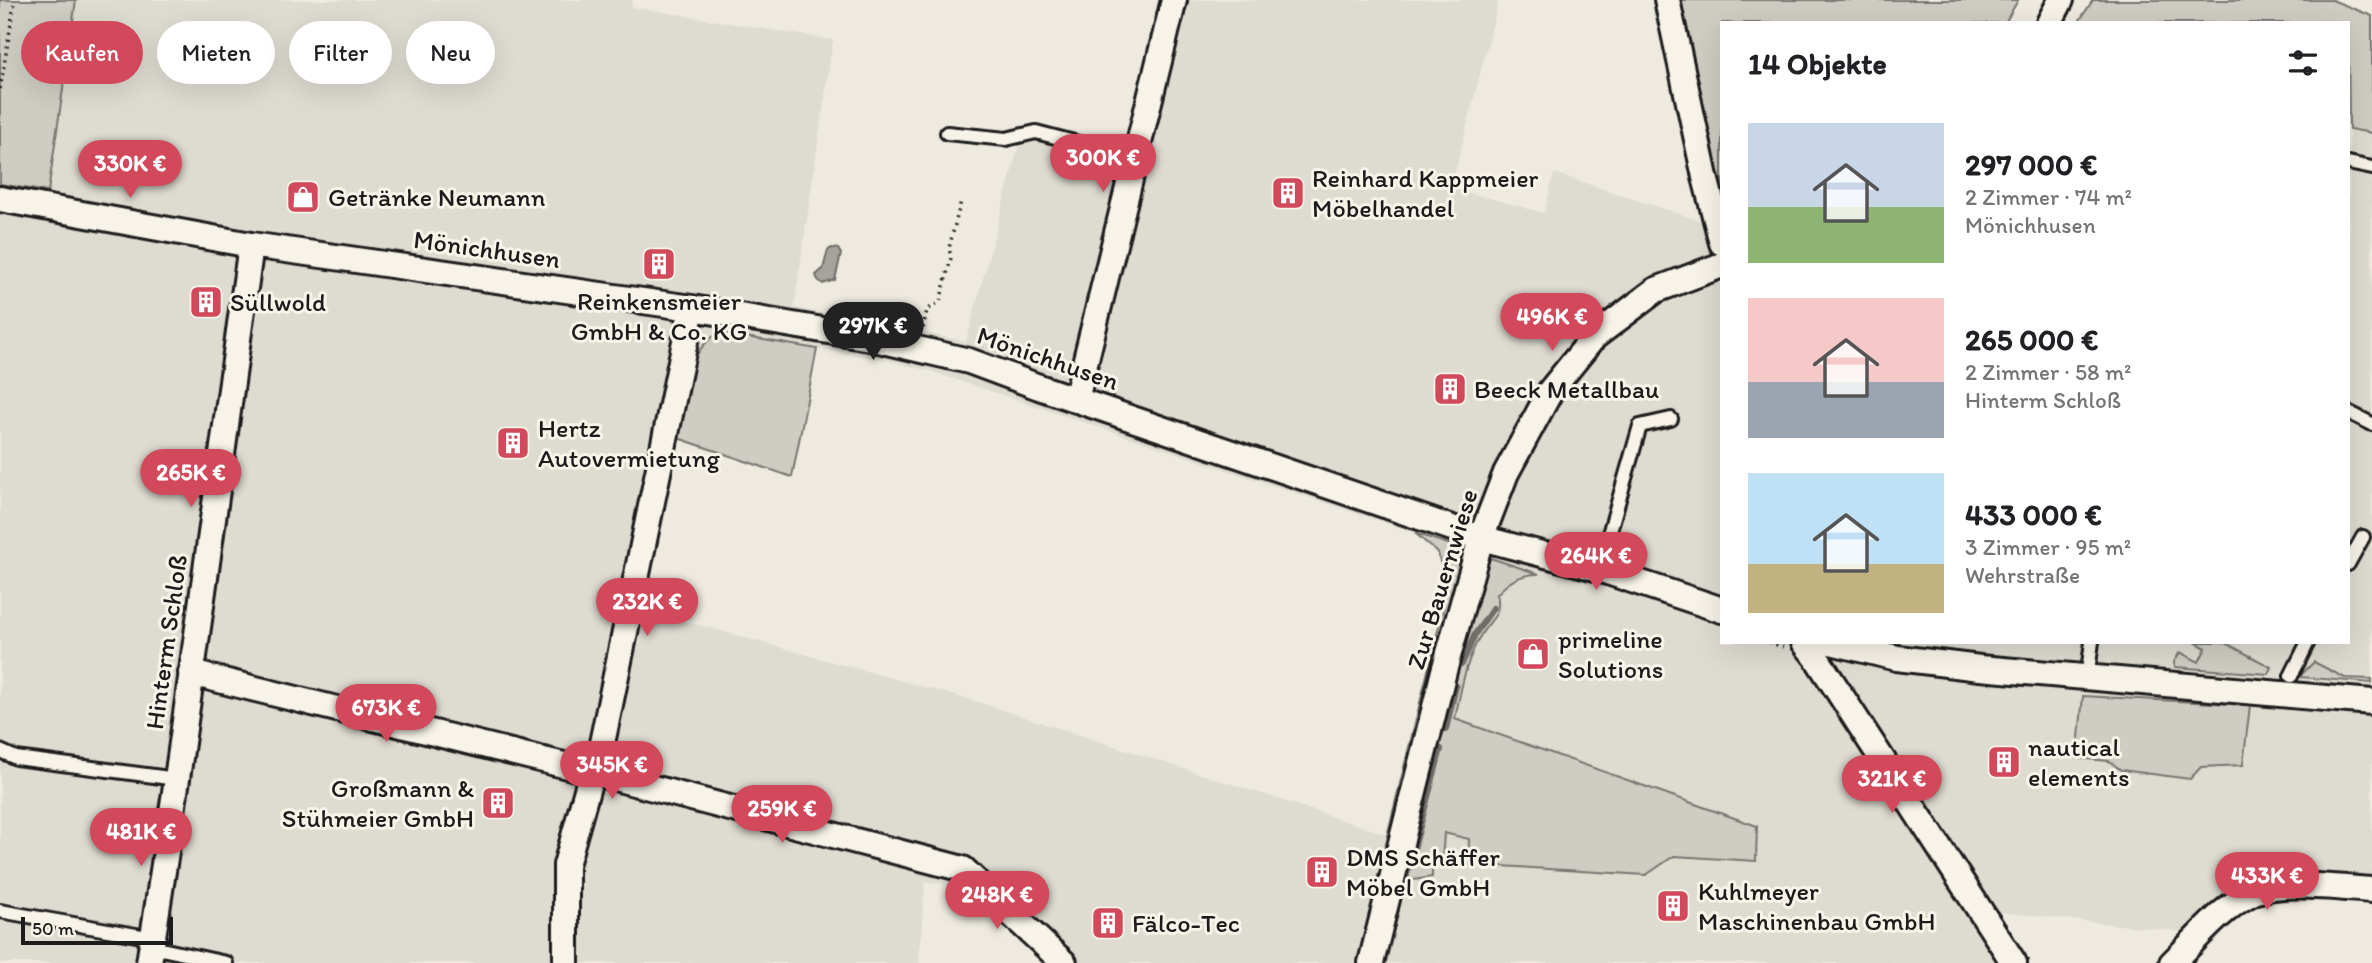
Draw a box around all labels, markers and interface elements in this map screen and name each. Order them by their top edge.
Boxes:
chip: Kaufen [21,21,143,84]
chip: Mieten [157,21,275,84]
chip: Filter [289,21,392,84]
chip: Neu [406,21,495,84]
icon: filters [2284,44,2322,82]
text: 14 Objekte [1748,45,1887,82]
pin: 300K € [1046,134,1160,194]
pin: 330K € [73,140,187,200]
text: 300K € [1066,143,1140,171]
text: 297 000 € [1965,146,2097,183]
text: 330K € [94,149,166,177]
icon: home [1804,151,1888,235]
place label: Reinhard Kappmeier Möbelhandel [1312,162,1539,224]
building icon: Reinhard Kappmeier Möbelhandel [1269,174,1307,212]
shop icon: Getränke Neumann [284,178,322,216]
place label: Getränke Neumann [328,181,546,213]
text: 2 Zimmer · 74 m² [1965,183,2132,211]
text: Mönichhusen [1965,211,2096,239]
street label: Mönichhusen [412,223,563,275]
building icon: Reinkensmeier GmbH & Co. KG [640,245,678,283]
building icon: Süllwold [187,283,225,321]
place label: Reinkensmeier GmbH & Co. KG [571,285,747,347]
place label: Süllwold [230,286,326,318]
pin: 496K € [1495,294,1609,353]
pin: 297K € [816,302,930,362]
text: 496K € [1516,302,1588,330]
text: 297K € [839,311,907,339]
street label: Mönichhusen [973,319,1123,397]
text: 265 000 € [1965,321,2098,358]
icon: home [1804,326,1888,410]
text: 2 Zimmer · 58 m² [1965,358,2131,386]
building icon: Beeck Metallbau [1431,370,1469,408]
place label: Beeck Metallbau [1474,373,1659,405]
text: Hinterm Schloß [1965,386,2121,414]
place label: Hertz Autovermietung [538,412,720,474]
building icon: Hertz Autovermietung [494,424,532,462]
pin: 265K € [134,449,248,509]
text: 265K € [156,458,226,486]
street label: Zur Bauernwiese [1399,485,1485,673]
text: 433 000 € [1965,496,2102,533]
icon: home [1804,501,1888,585]
pin: 264K € [1539,532,1653,592]
text: 3 Zimmer · 95 m² [1965,533,2131,561]
text: 264K € [1560,541,1632,569]
street label: Hinterm Schloß [138,552,194,732]
text: Wehrstraße [1965,561,2080,589]
pin: 232K € [590,578,704,638]
text: 232K € [612,587,682,615]
place label: primeline Solutions [1558,623,1663,685]
shop icon: primeline Solutions [1514,635,1552,673]
pin: 673K € [329,684,443,744]
text: 673K € [351,693,421,721]
place label: nautical elements [2028,731,2130,793]
pin: 345K € [555,742,669,801]
building icon: nautical elements [1985,743,2023,781]
text: 345K € [576,750,648,778]
pin: 321K € [1835,756,1949,815]
text: 321K € [1858,764,1926,792]
place label: Großmann & Stühmeier GmbH [282,772,474,834]
building icon: Großmann & Stühmeier GmbH [479,784,517,822]
pin: 259K € [725,786,839,845]
text: 259K € [747,794,817,822]
pin: 481K € [84,808,198,868]
text: 481K € [106,817,176,845]
place label: DMS Schäffer Möbel GmbH [1346,841,1501,903]
pin: 433K € [2210,852,2324,912]
building icon: DMS Schäffer Möbel GmbH [1303,853,1341,891]
text: 433K € [2231,861,2303,889]
pin: 248K € [940,872,1054,931]
place label: Kuhlmeyer Maschinenbau GmbH [1698,875,1935,937]
text: 248K € [961,880,1033,908]
building icon: Kuhlmeyer Maschinenbau GmbH [1654,887,1692,925]
building icon: Fälco-Tec [1089,904,1127,942]
place label: Fälco-Tec [1132,907,1240,939]
scale bar [21,914,173,946]
text: 50 m [32,917,74,940]

